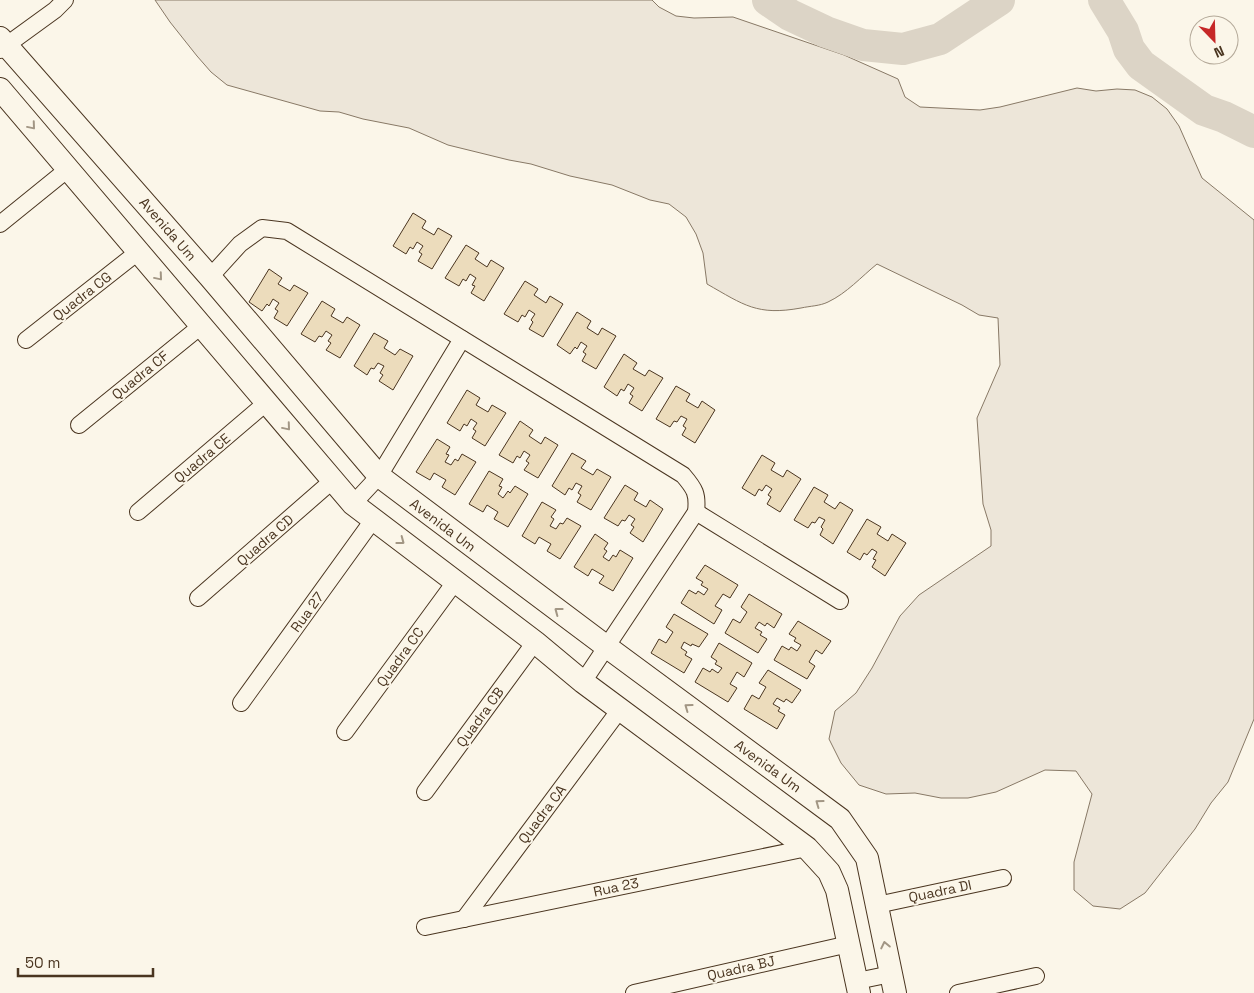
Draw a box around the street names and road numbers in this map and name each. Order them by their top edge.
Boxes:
street label: Avenida Um [136,194,200,264]
street label: Quadra CG [49,267,115,325]
street label: Quadra CF [108,346,172,403]
street label: Quadra CE [170,429,234,487]
street label: Avenida Um [406,494,480,556]
street label: Quadra CD [233,510,297,570]
street label: Rua 27 [286,588,328,636]
street label: Quadra CC [372,624,428,690]
street label: Quadra CB [452,683,508,751]
street label: Avenida Um [731,736,805,796]
street label: Quadra CA [514,781,570,847]
street label: Rua 23 [592,873,640,901]
street label: Quadra DI [907,876,973,906]
street label: Quadra BJ [705,951,777,985]

